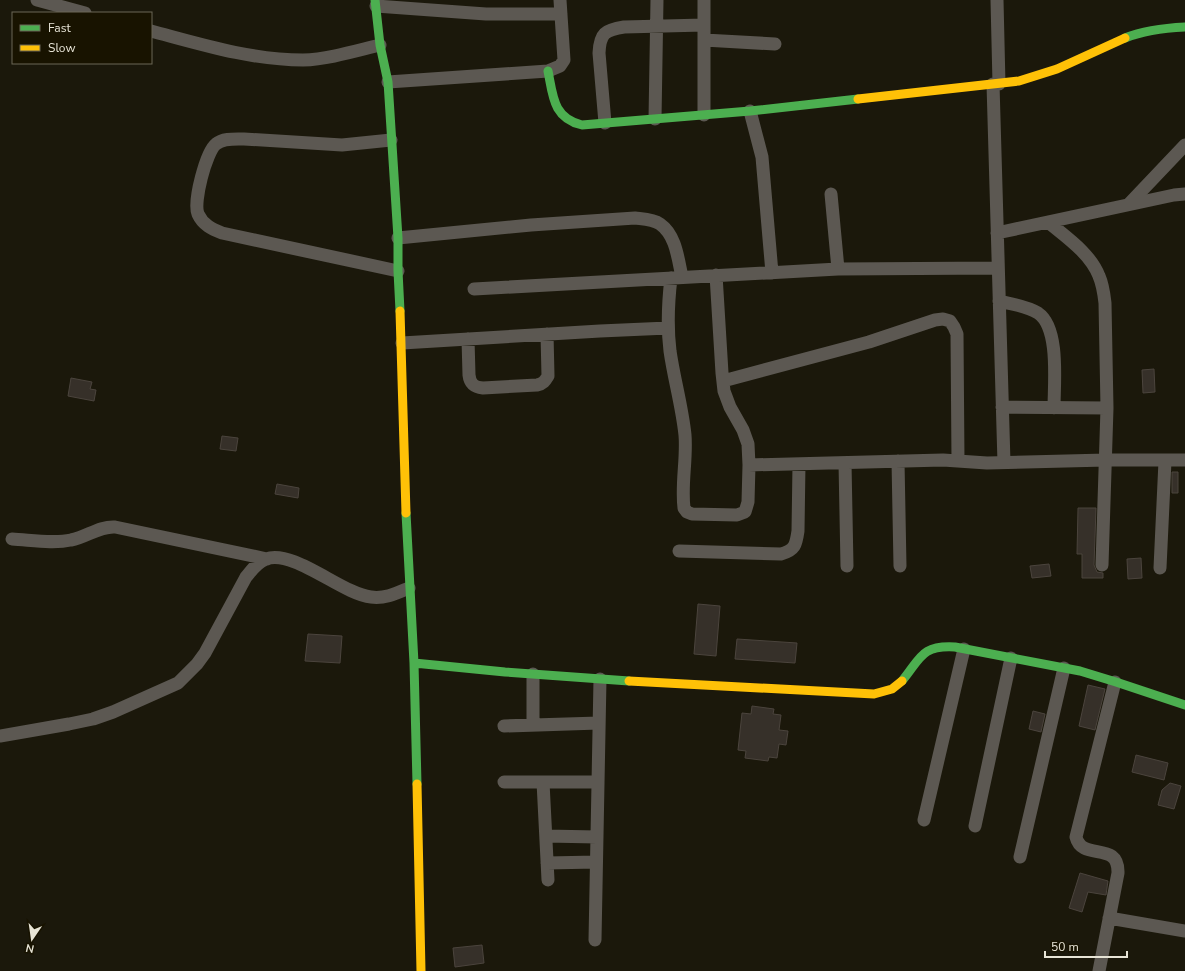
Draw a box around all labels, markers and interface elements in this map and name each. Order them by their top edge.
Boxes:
legend [12,12,152,64]
text: Fast [48,20,71,36]
text: Slow [48,40,76,56]
north arrow [12,919,52,959]
scale bar [1045,933,1127,959]
text: 50 m [1051,939,1079,955]
text: N [24,940,36,956]

